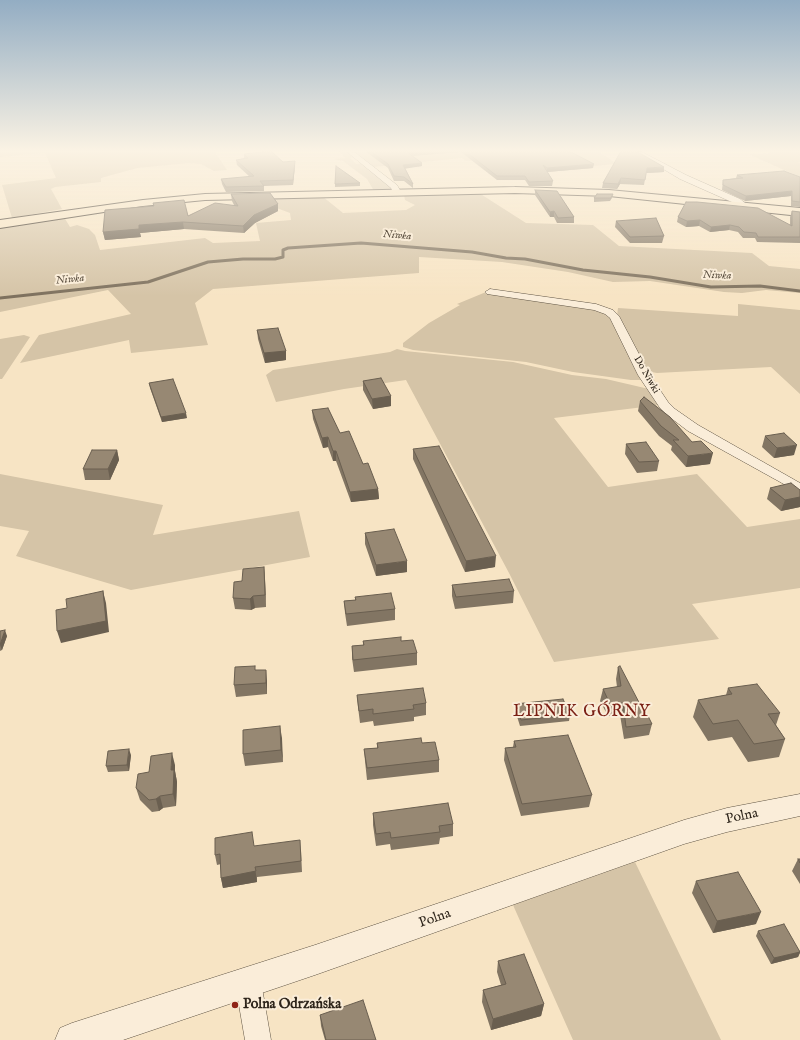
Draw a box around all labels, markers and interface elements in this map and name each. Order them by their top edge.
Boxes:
water label: Niwka [382,228,412,244]
water label: Niwka [702,269,732,283]
water label: Niwka [55,272,85,288]
street label: Do Niwki [630,354,662,396]
district label: LIPNIK GÓRNY [513,703,651,723]
street label: Polna [724,805,760,829]
street label: Polna [417,906,453,932]
place label: Polna Odrzańska [243,997,341,1013]
marker: Polna Odrzańska [230,1000,240,1010]

